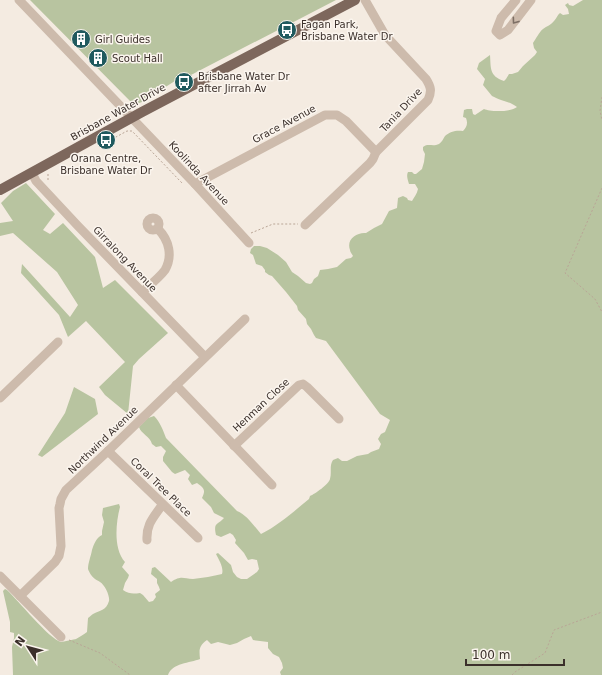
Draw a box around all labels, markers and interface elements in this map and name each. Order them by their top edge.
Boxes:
one-way arrow [513,16,520,23]
bus stop icon: Fagan Park, Brisbane Water Dr [276,19,298,41]
place label: Fagan Park, Brisbane Water Dr [301,19,394,42]
building icon: Girl Guides [70,28,92,50]
place label: Girl Guides [95,34,150,45]
building icon: Scout Hall [87,47,109,69]
place label: Scout Hall [112,53,163,64]
bus stop icon: Brisbane Water Dr after Jirrah Av [173,71,195,93]
place label: Brisbane Water Dr after Jirrah Av [198,71,291,94]
street label: Brisbane Water Drive [69,81,167,143]
street label: Tania Drive [377,86,424,135]
street label: Grace Avenue [251,103,317,145]
bus stop icon: Orana Centre, Brisbane Water Dr [95,129,117,151]
street label: Koolinda Avenue [167,139,231,207]
place label: Orana Centre, Brisbane Water Dr [60,153,153,176]
street label: Girralong Avenue [91,224,159,294]
street label: Henman Close [231,376,291,434]
street label: Northwind Avenue [66,404,140,476]
street label: Coral Tree Place [128,455,194,519]
north arrow [8,627,48,667]
text: N [12,634,28,649]
scale bar [466,641,564,667]
text: 100 m [472,648,510,662]

